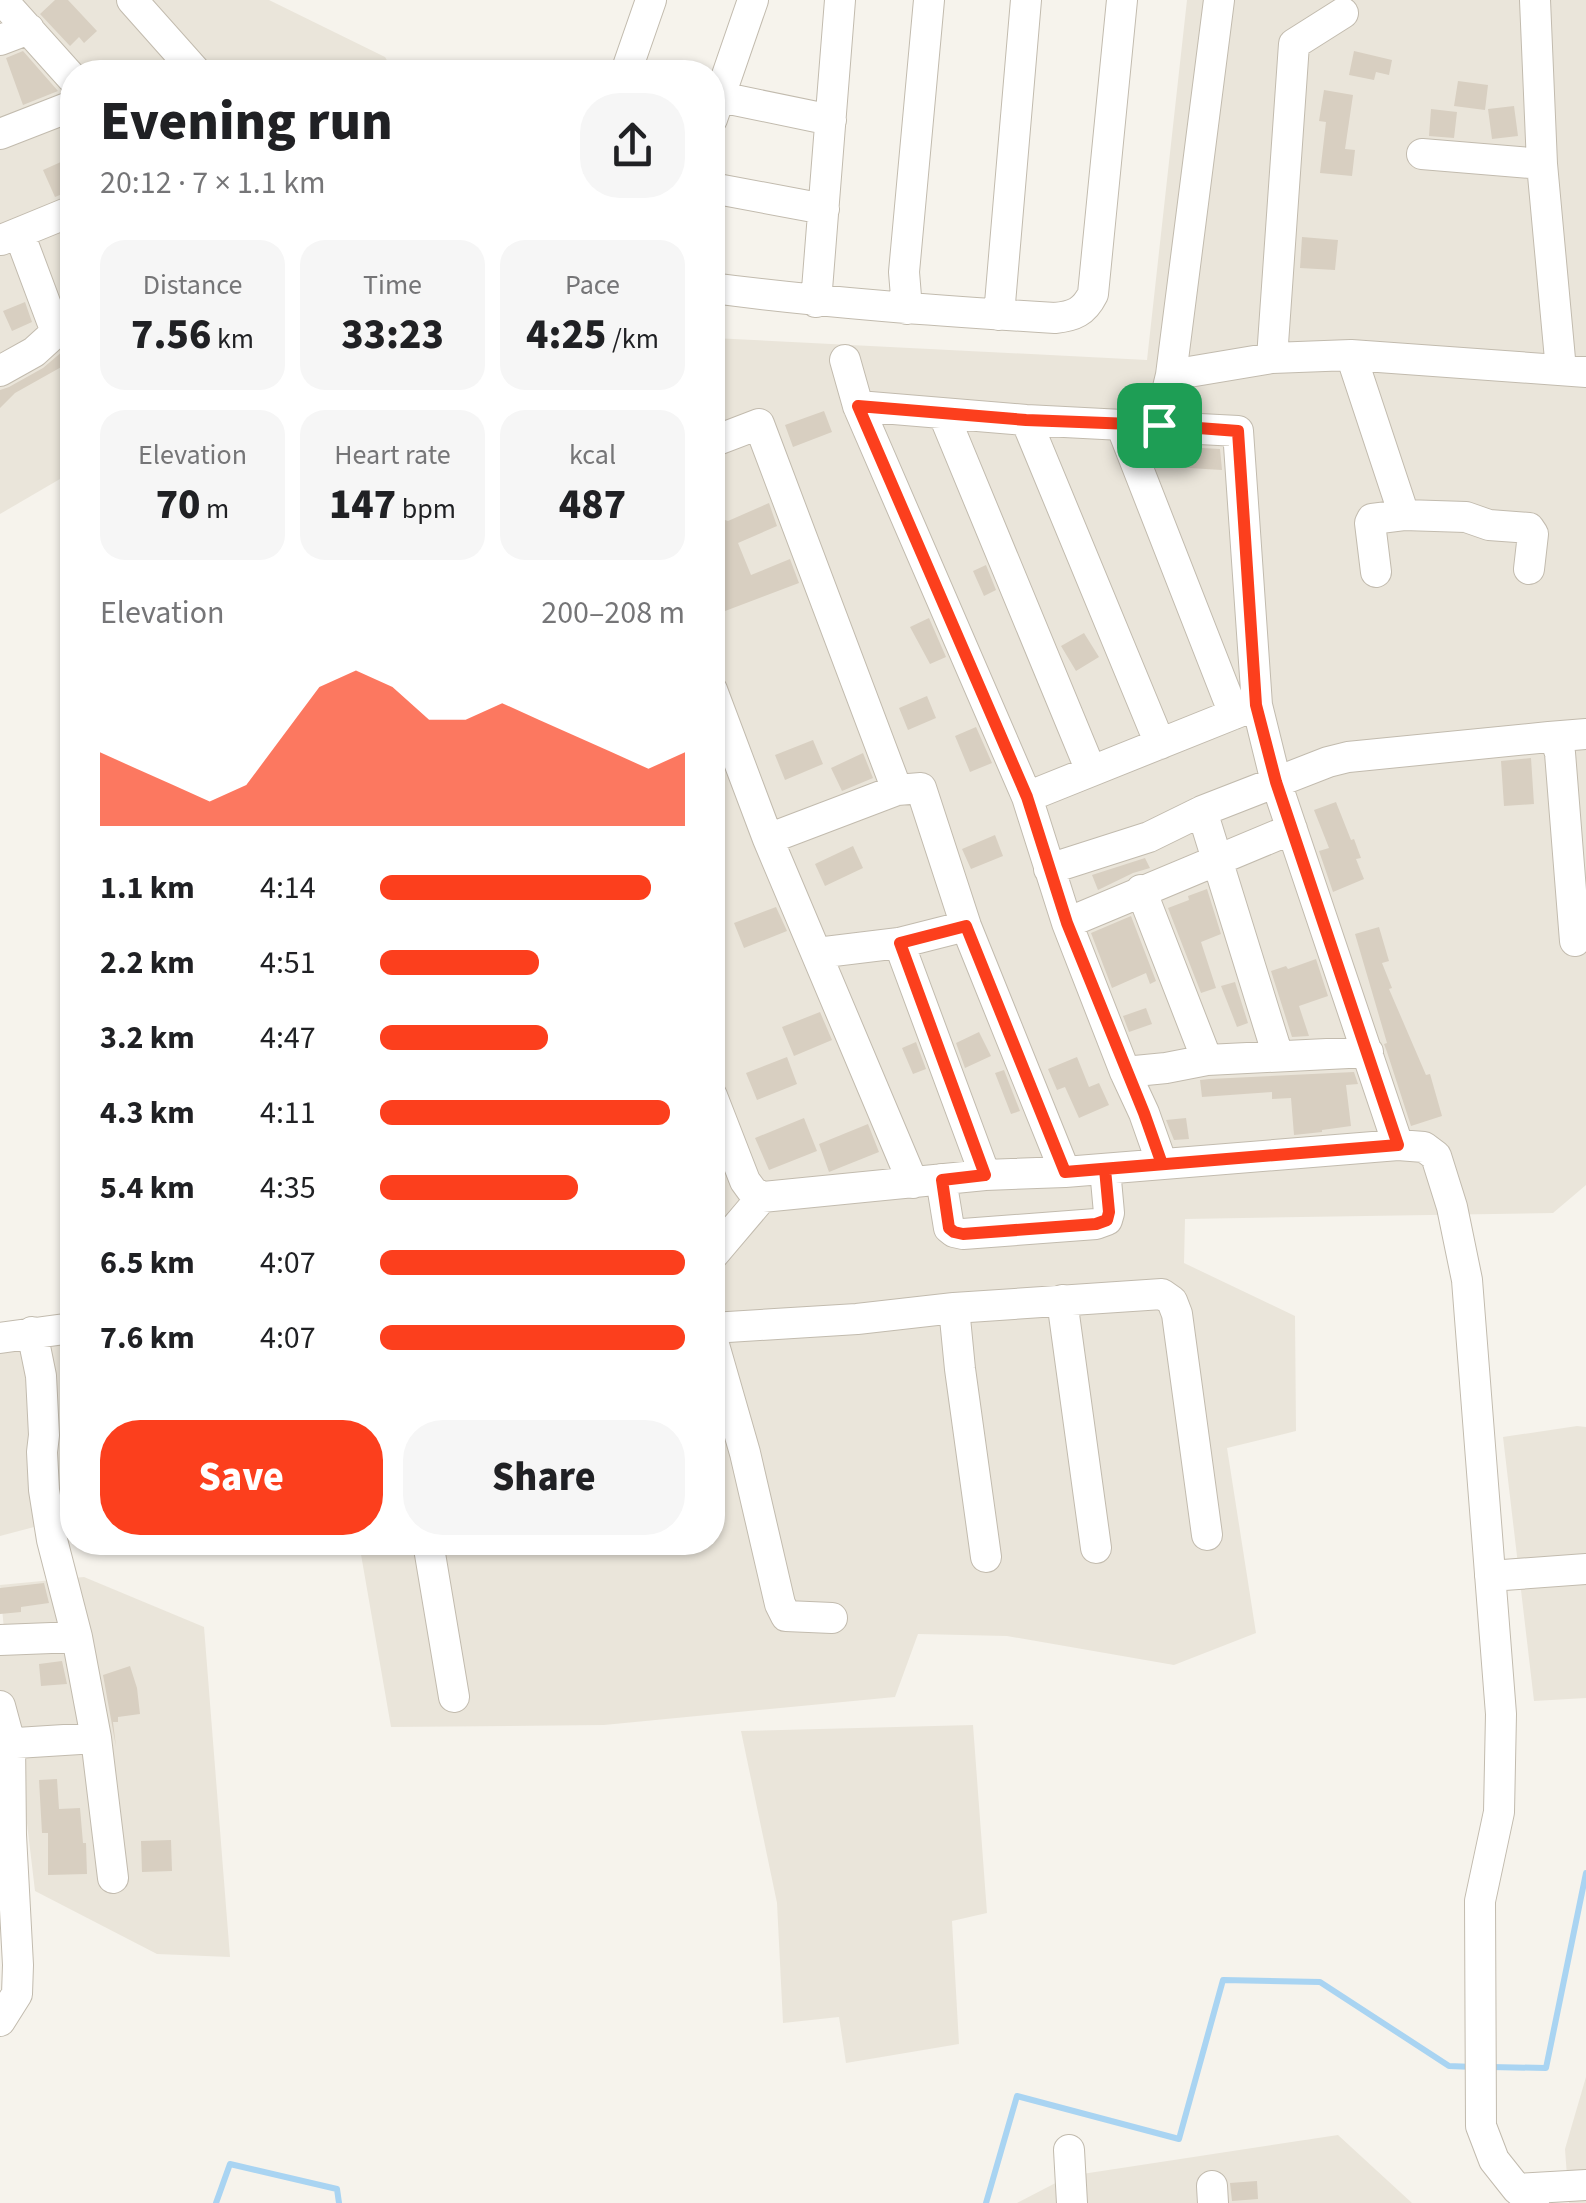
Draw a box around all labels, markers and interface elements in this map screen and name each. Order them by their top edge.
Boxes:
text: Evening run [100,83,393,161]
button: share [580,93,685,198]
text: 20:12 · 7 × 1.1 km [100,160,326,206]
text: Distance [143,265,242,305]
text: Time [363,265,422,305]
text: Pace [565,265,620,305]
text: 7.56 [131,305,211,365]
text: 33:23 [341,305,444,365]
text: 4:25 [526,305,606,365]
text: km [211,319,254,359]
text: /km [606,319,659,359]
pin [1117,383,1202,468]
icon: arrive [1132,398,1187,453]
text: Elevation [138,435,247,475]
text: Heart rate [334,435,451,475]
text: kcal [569,435,616,475]
text: 70 [156,475,201,535]
text: 147 [329,475,396,535]
text: 487 [559,475,626,535]
text: m [201,489,229,529]
text: bpm [396,489,456,529]
text: Elevation [100,590,225,636]
text: 200–208 m [541,590,685,636]
text: 1.1 km [100,865,195,911]
text: 4:14 [260,865,316,911]
text: 2.2 km [100,940,195,986]
text: 4:51 [260,940,316,986]
text: 3.2 km [100,1015,195,1061]
text: 4:47 [260,1015,316,1061]
text: 4.3 km [100,1090,195,1136]
text: 4:11 [260,1090,316,1136]
text: 5.4 km [100,1165,195,1211]
text: 4:35 [260,1165,316,1211]
text: 6.5 km [100,1240,195,1286]
text: 4:07 [260,1240,316,1286]
text: 7.6 km [100,1315,195,1361]
text: 4:07 [260,1315,316,1361]
button: Save [100,1420,383,1535]
button: Share [403,1420,685,1535]

